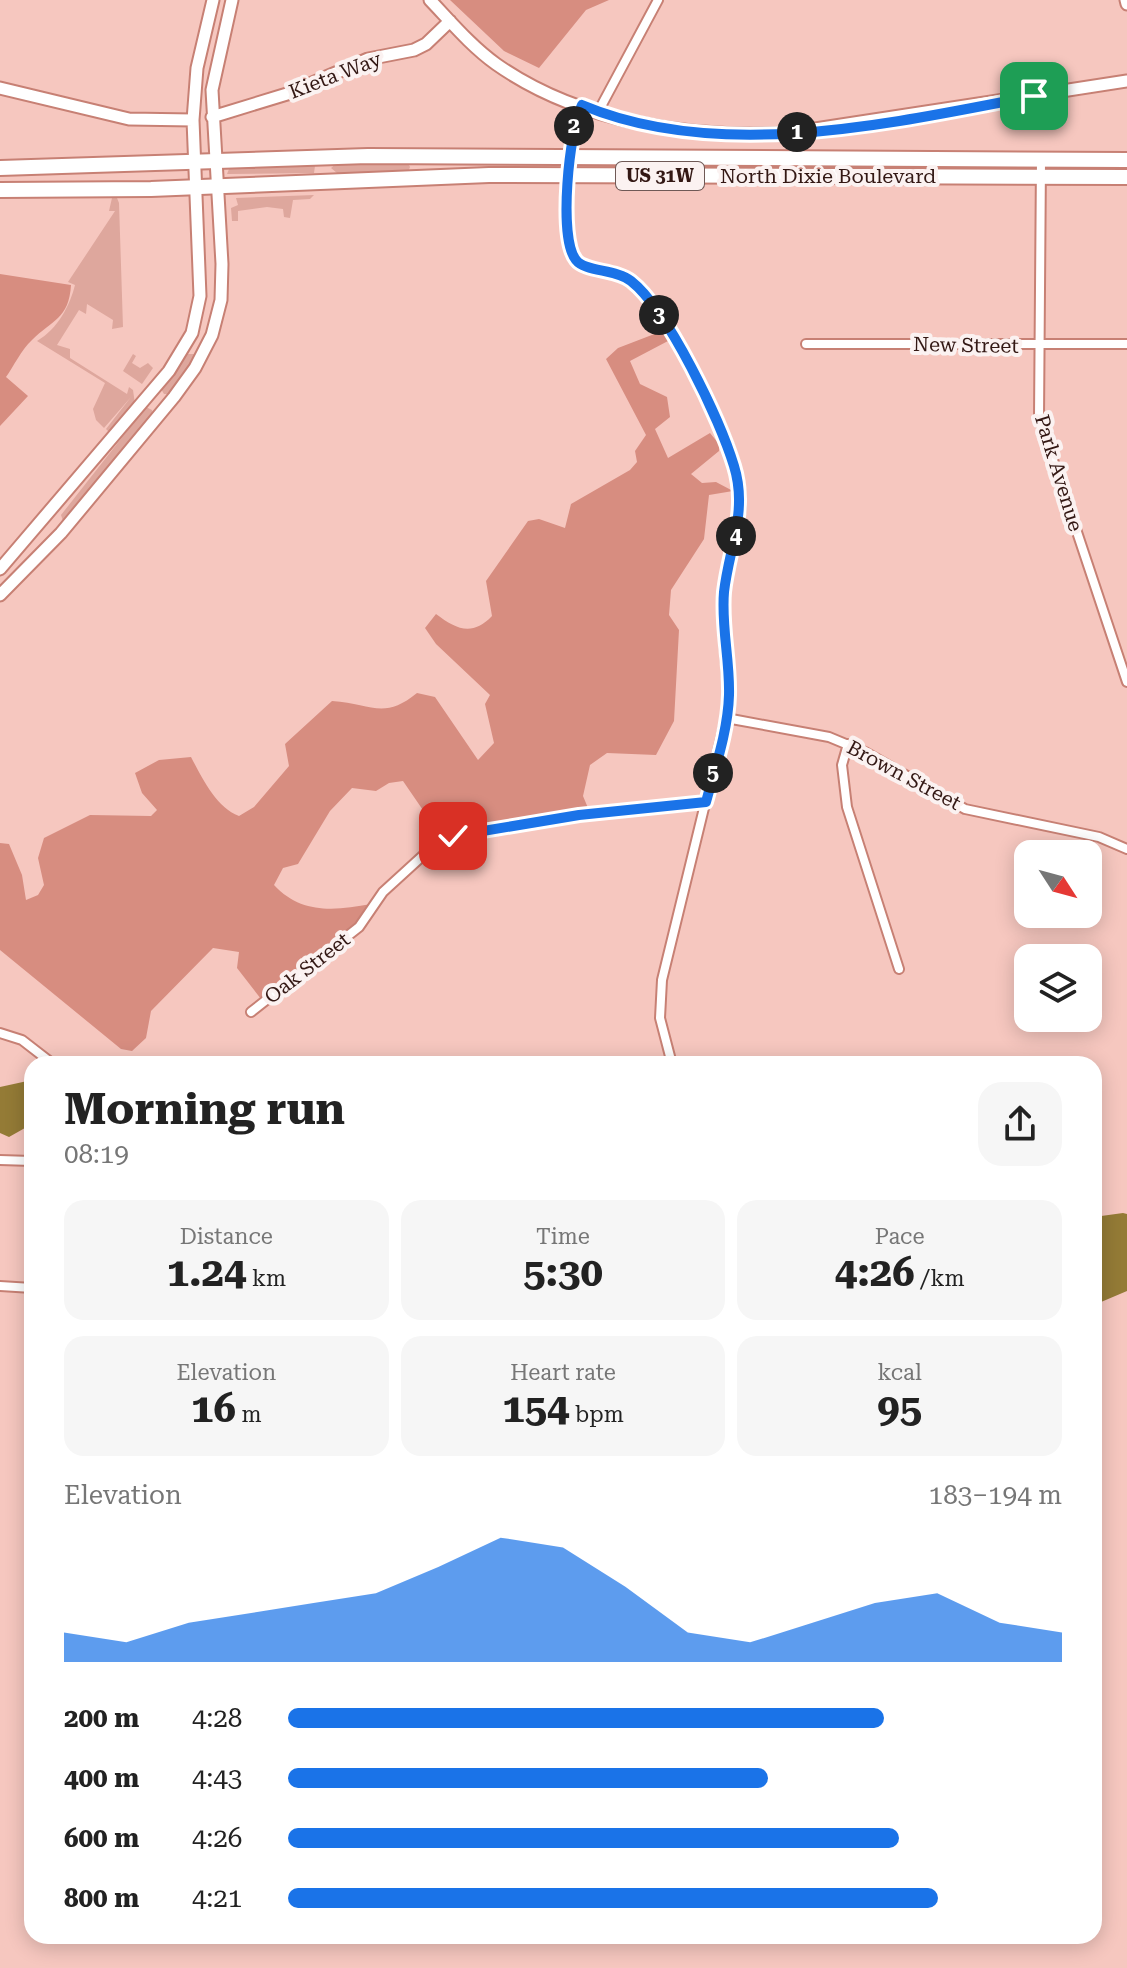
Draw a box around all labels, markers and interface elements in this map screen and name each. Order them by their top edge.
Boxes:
street label: Kieta Way [286,46,385,104]
pin [1000,62,1068,130]
icon: arrive [1012,74,1056,118]
pin: 2 [554,106,594,146]
pin: 1 [777,112,817,152]
text: 2 [568,113,580,138]
text: 1 [791,119,803,144]
road number: US 31W [616,162,704,190]
street label: North Dixie Boulevard [720,164,936,188]
pin: 3 [639,295,679,335]
text: 3 [653,302,665,327]
street label: New Street [913,332,1020,358]
street label: Park Avenue [1030,412,1088,534]
pin: 4 [716,516,756,556]
text: 4 [730,523,742,548]
street label: Brown Street [843,735,965,815]
pin: 5 [693,753,733,793]
text: 5 [707,760,719,785]
pin [419,802,487,870]
icon: check [431,814,475,858]
north arrow [1014,840,1102,928]
map controls [1014,840,1102,1032]
street label: Oak Street [259,927,355,1009]
button: layers [1014,944,1102,1032]
button: share [978,1082,1062,1166]
text: Morning run [64,1083,345,1135]
text: 08:19 [64,1139,129,1169]
text: Distance [180,1224,273,1249]
text: Time [536,1224,590,1249]
text: Pace [875,1224,924,1249]
text: 1.24 [167,1249,246,1296]
text: 5:30 [523,1249,603,1296]
text: 4:26 [835,1249,915,1296]
text: km [246,1266,286,1291]
text: /km [915,1266,964,1291]
text: Elevation [176,1360,276,1385]
text: Heart rate [510,1360,616,1385]
text: kcal [878,1360,922,1385]
text: 16 [191,1385,236,1432]
text: 154 [502,1385,569,1432]
text: 95 [877,1385,922,1432]
text: m [236,1402,262,1427]
text: bpm [569,1402,624,1427]
text: Elevation [64,1480,182,1510]
text: 183–194 m [929,1480,1062,1510]
text: 200 m [64,1703,139,1733]
text: 4:28 [192,1703,242,1733]
text: 400 m [64,1763,139,1793]
text: 4:43 [192,1763,242,1793]
text: 600 m [64,1823,139,1853]
text: 4:26 [192,1823,242,1853]
text: 800 m [64,1883,139,1913]
text: 4:21 [192,1883,242,1913]

